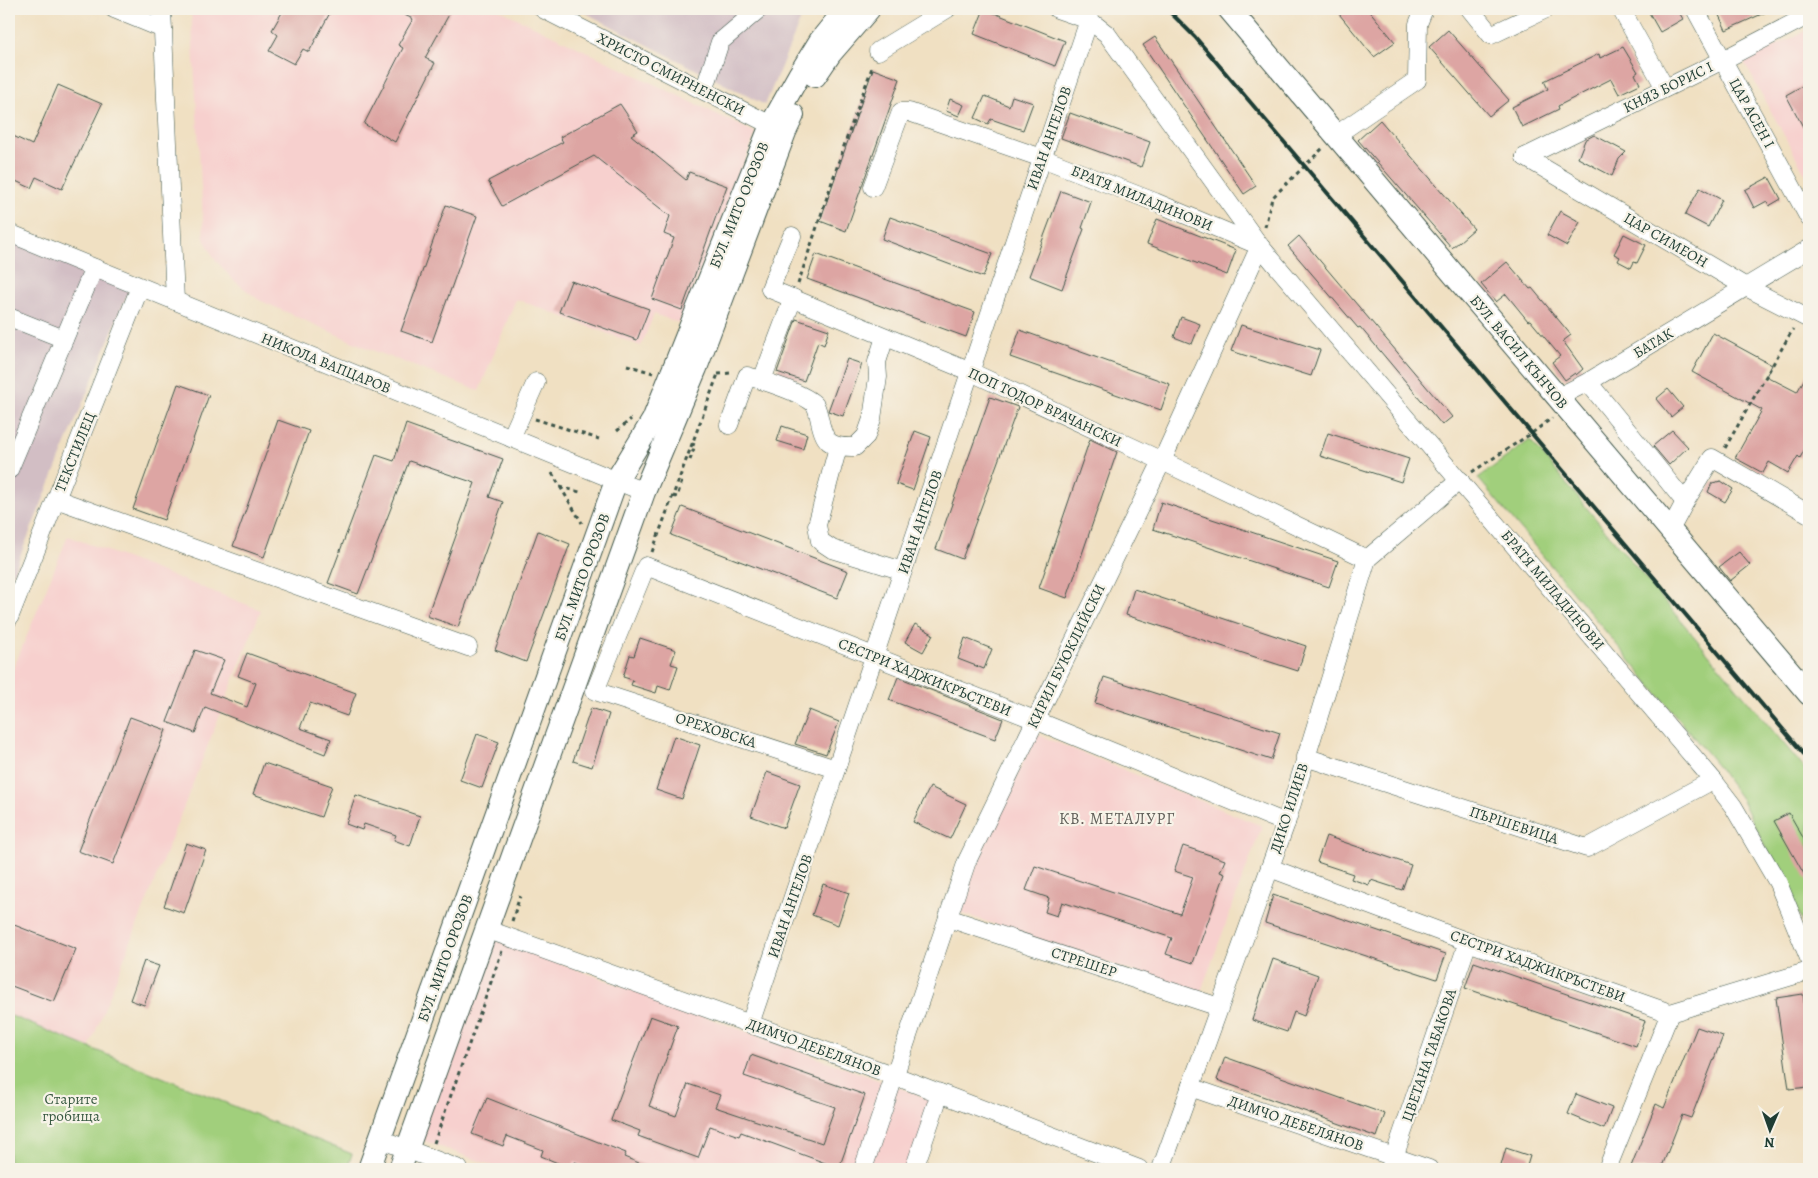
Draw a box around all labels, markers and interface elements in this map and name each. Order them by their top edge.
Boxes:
street label: ХРИСТО СМИРНЕНСКИ [594,28,748,120]
street label: КНЯЗ БОРИС I [1620,57,1716,117]
street label: ЦАР АСЕН I [1725,74,1779,152]
street label: ИВАН АНГЕЛОВ [1022,83,1076,193]
street label: БУЛ. МИТО ОРОЗОВ [705,139,773,271]
street label: БРАТЯ МИЛАДИНОВИ [1068,160,1216,236]
street label: ЦАР СИМЕОН [1620,208,1712,272]
street label: БУЛ. ВАСИЛ КЪНЧОВ [1465,291,1573,413]
street label: БАТАК [1629,323,1677,363]
street label: НИКОЛА ВАПЦАРОВ [258,328,394,398]
street label: ПОП ТОДОР ВРАЧАНСКИ [965,363,1125,451]
street label: ТЕКСТИЛЕЦ [50,409,100,495]
street label: ИВАН АНГЕЛОВ [893,467,947,577]
street label: БУЛ. МИТО ОРОЗОВ [550,510,614,644]
street label: БРАТЯ МИЛАДИНОВИ [1497,526,1609,654]
street label: КИРИЛ БУЮКЛИЙСКИ [1022,580,1110,732]
street label: СЕСТРИ ХАДЖИКРЪСТЕВИ [835,633,1015,721]
street label: ОРЕХОВСКА [673,708,759,753]
street label: ДИКО ИЛИЕВ [1265,760,1313,856]
street label: ПЪРШЕВИЦА [1467,801,1561,849]
district label: КВ. МЕТАЛУРГ [1059,808,1175,830]
street label: ИВАН АНГЕЛОВ [763,851,817,961]
street label: БУЛ. МИТО ОРОЗОВ [413,891,477,1025]
street label: СЕСТРИ ХАДЖИКРЪСТЕВИ [1448,925,1628,1007]
street label: СТРЕШЕР [1049,942,1119,982]
street label: ЦВЕТАНА ТАБАКОВА [1397,986,1461,1124]
street label: ДИМЧО ДЕБЕЛЯНОВ [744,1013,884,1081]
park label: Старите гробища [42,1089,100,1126]
street label: ДИМЧО ДЕБЕЛЯНОВ [1226,1090,1366,1156]
north arrow [1746,1106,1796,1156]
text: N [1764,1133,1775,1152]

